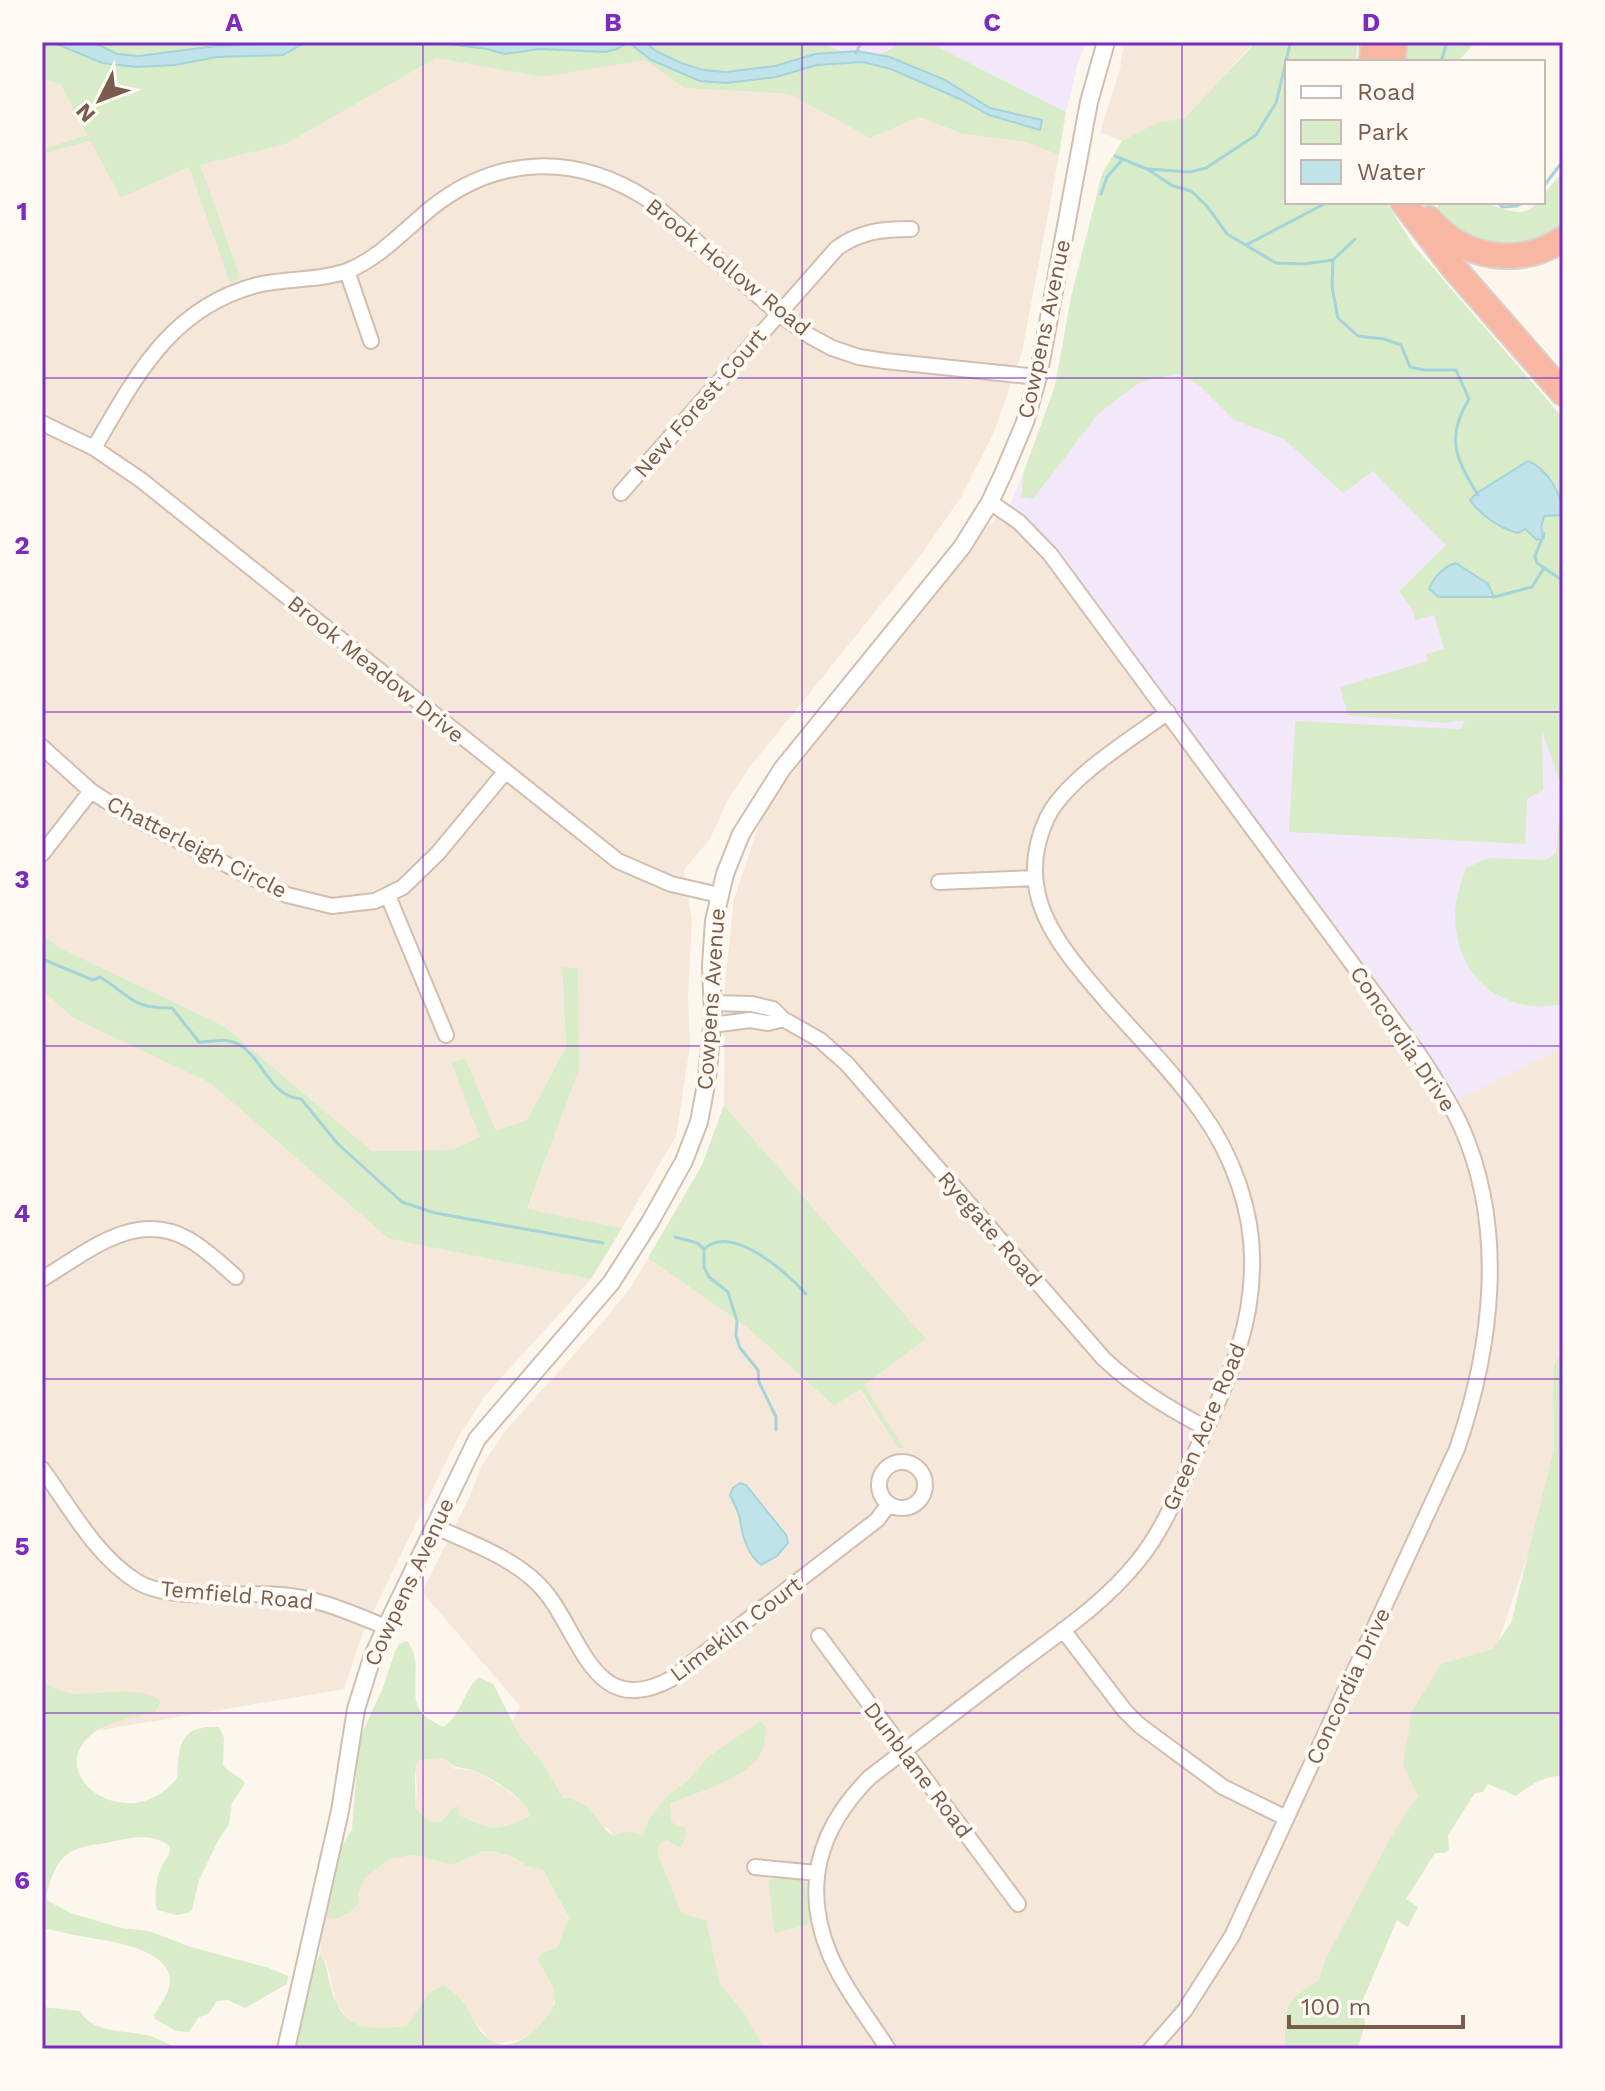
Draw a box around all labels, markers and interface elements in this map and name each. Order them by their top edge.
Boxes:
text: A [225,7,243,37]
text: B [604,7,622,37]
text: C [983,7,1001,37]
text: D [1362,7,1380,37]
north arrow [60,60,140,140]
legend [1285,60,1545,204]
text: Road [1357,78,1416,106]
text: N [71,99,100,127]
text: Park [1357,118,1409,146]
text: Water [1357,158,1426,186]
street label: Brook Hollow Road [641,193,815,341]
text: 1 [16,196,28,226]
street label: Cowpens Avenue [1013,237,1075,421]
street label: New Forest Court [629,324,771,482]
text: 2 [14,530,30,560]
street label: Brook Meadow Drive [283,590,469,748]
street label: Chatterleigh Circle [103,791,291,903]
text: 3 [14,864,30,894]
street label: Cowpens Avenue [692,907,730,1091]
street label: Concordia Drive [1345,962,1461,1116]
street label: Ryegate Road [933,1166,1047,1292]
text: 4 [14,1198,31,1228]
street label: Green Acre Road [1157,1340,1251,1514]
street label: Cowpens Avenue [359,1494,459,1670]
text: 5 [14,1531,30,1561]
street label: Limekiln Court [665,1571,807,1687]
street label: Temfield Road [160,1576,314,1614]
street label: Concordia Drive [1301,1604,1395,1768]
street label: Dunblane Road [859,1697,977,1843]
text: 6 [14,1865,30,1895]
scale bar [1289,1979,1463,2029]
text: 100 m [1301,1993,1371,2021]

